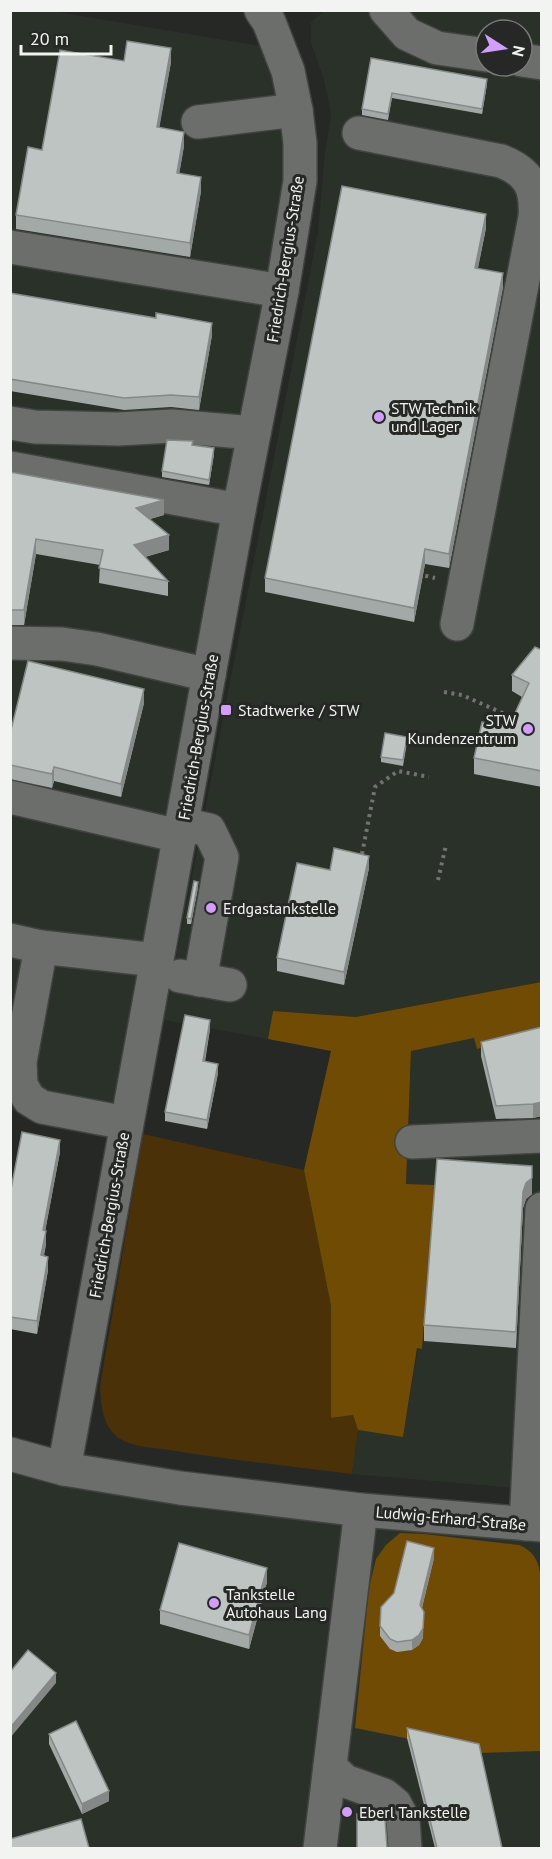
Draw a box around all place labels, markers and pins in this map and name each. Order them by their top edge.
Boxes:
place label: STW Technik und Lager [391,398,477,436]
marker: STW Technik und Lager [372,410,386,424]
place label: Stadtwerke / STW [238,700,360,720]
marker: Stadtwerke / STW [219,703,233,717]
place label: STW Kundenzentrum [408,710,517,748]
marker: STW Kundenzentrum [521,722,535,736]
place label: Erdgastankstelle [223,898,336,918]
marker: Erdgastankstelle [204,901,218,915]
place label: Tankstelle Autohaus Lang [226,1584,327,1622]
marker: Tankstelle Autohaus Lang [207,1596,221,1610]
place label: Eberl Tankstelle [359,1802,467,1822]
marker: Eberl Tankstelle [340,1805,354,1819]

